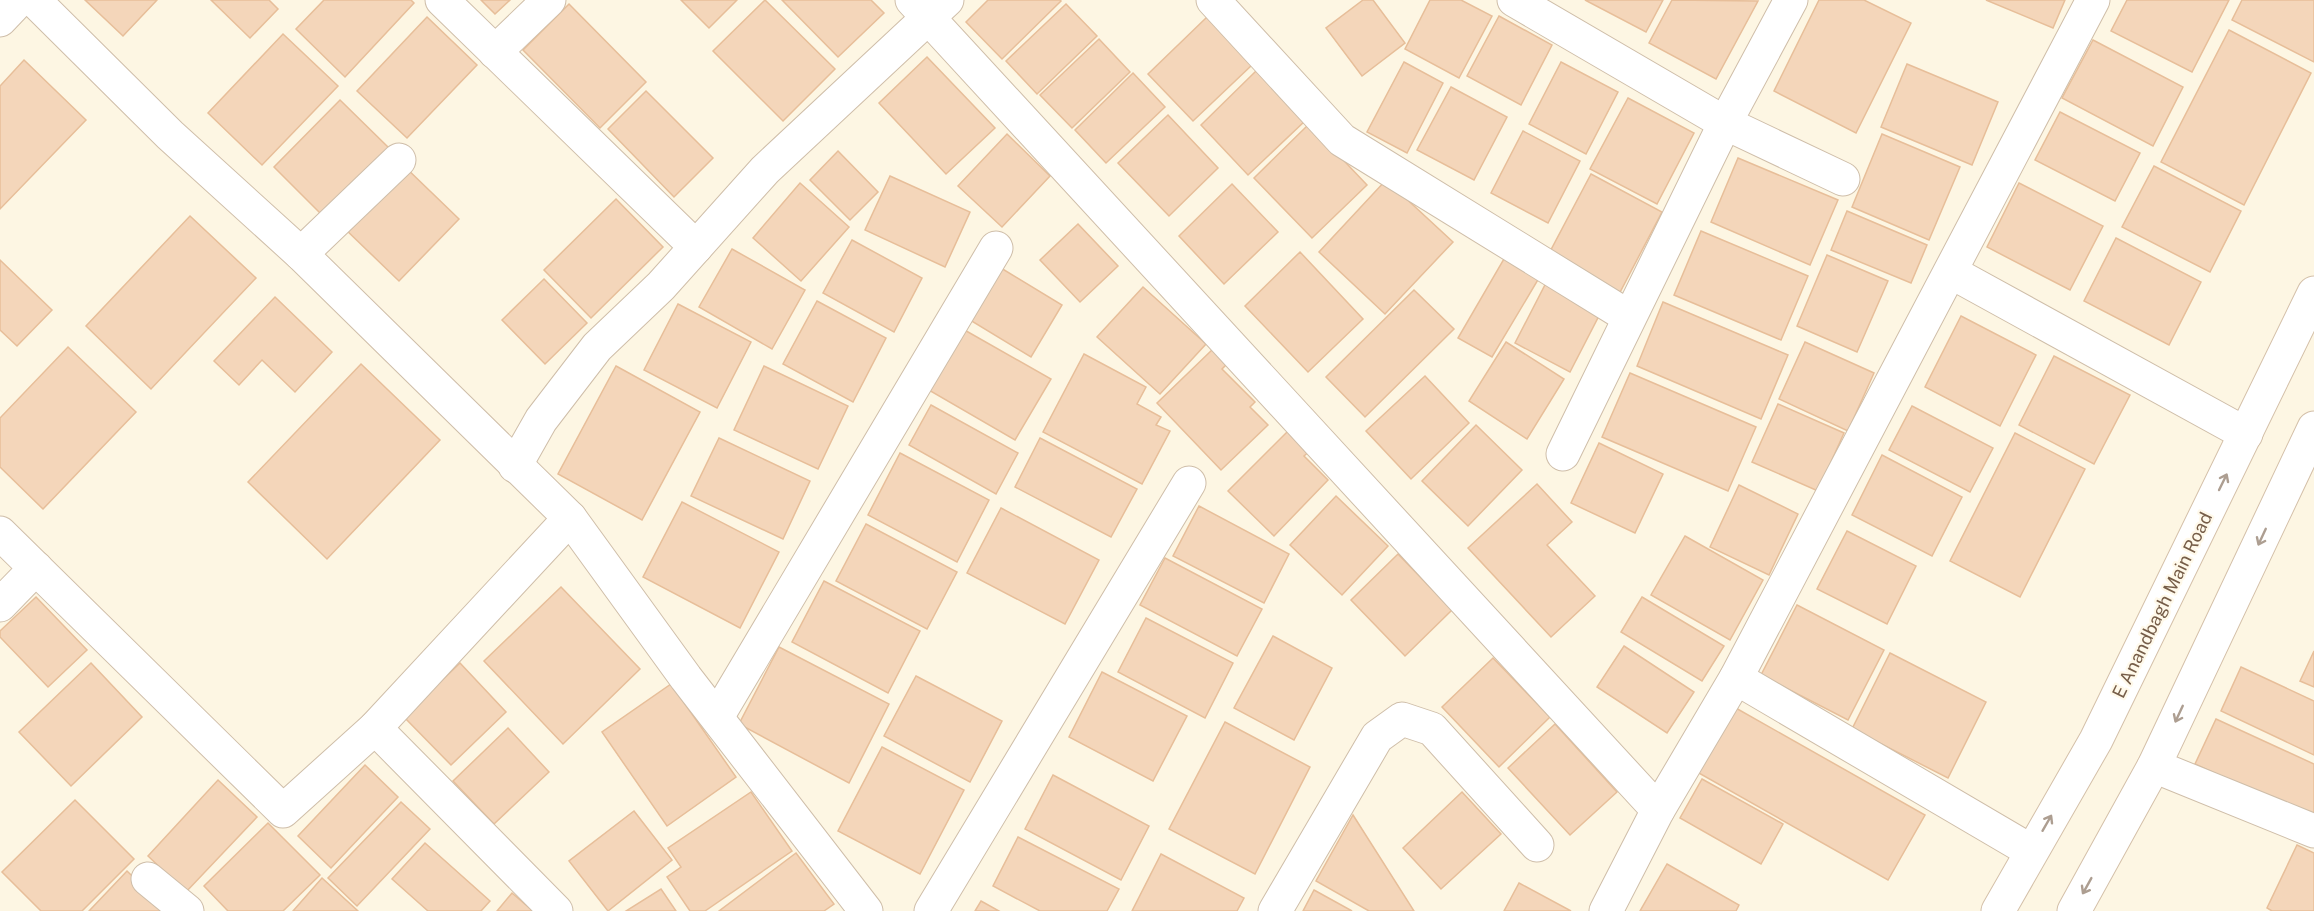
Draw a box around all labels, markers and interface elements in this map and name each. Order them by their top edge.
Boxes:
one-way arrow [2217,473,2229,491]
street label: E Anandbagh Main Road [2108,509,2216,701]
one-way arrow [2256,528,2268,546]
one-way arrow [2172,704,2184,722]
one-way arrow [2042,815,2054,832]
one-way arrow [2081,877,2093,894]

